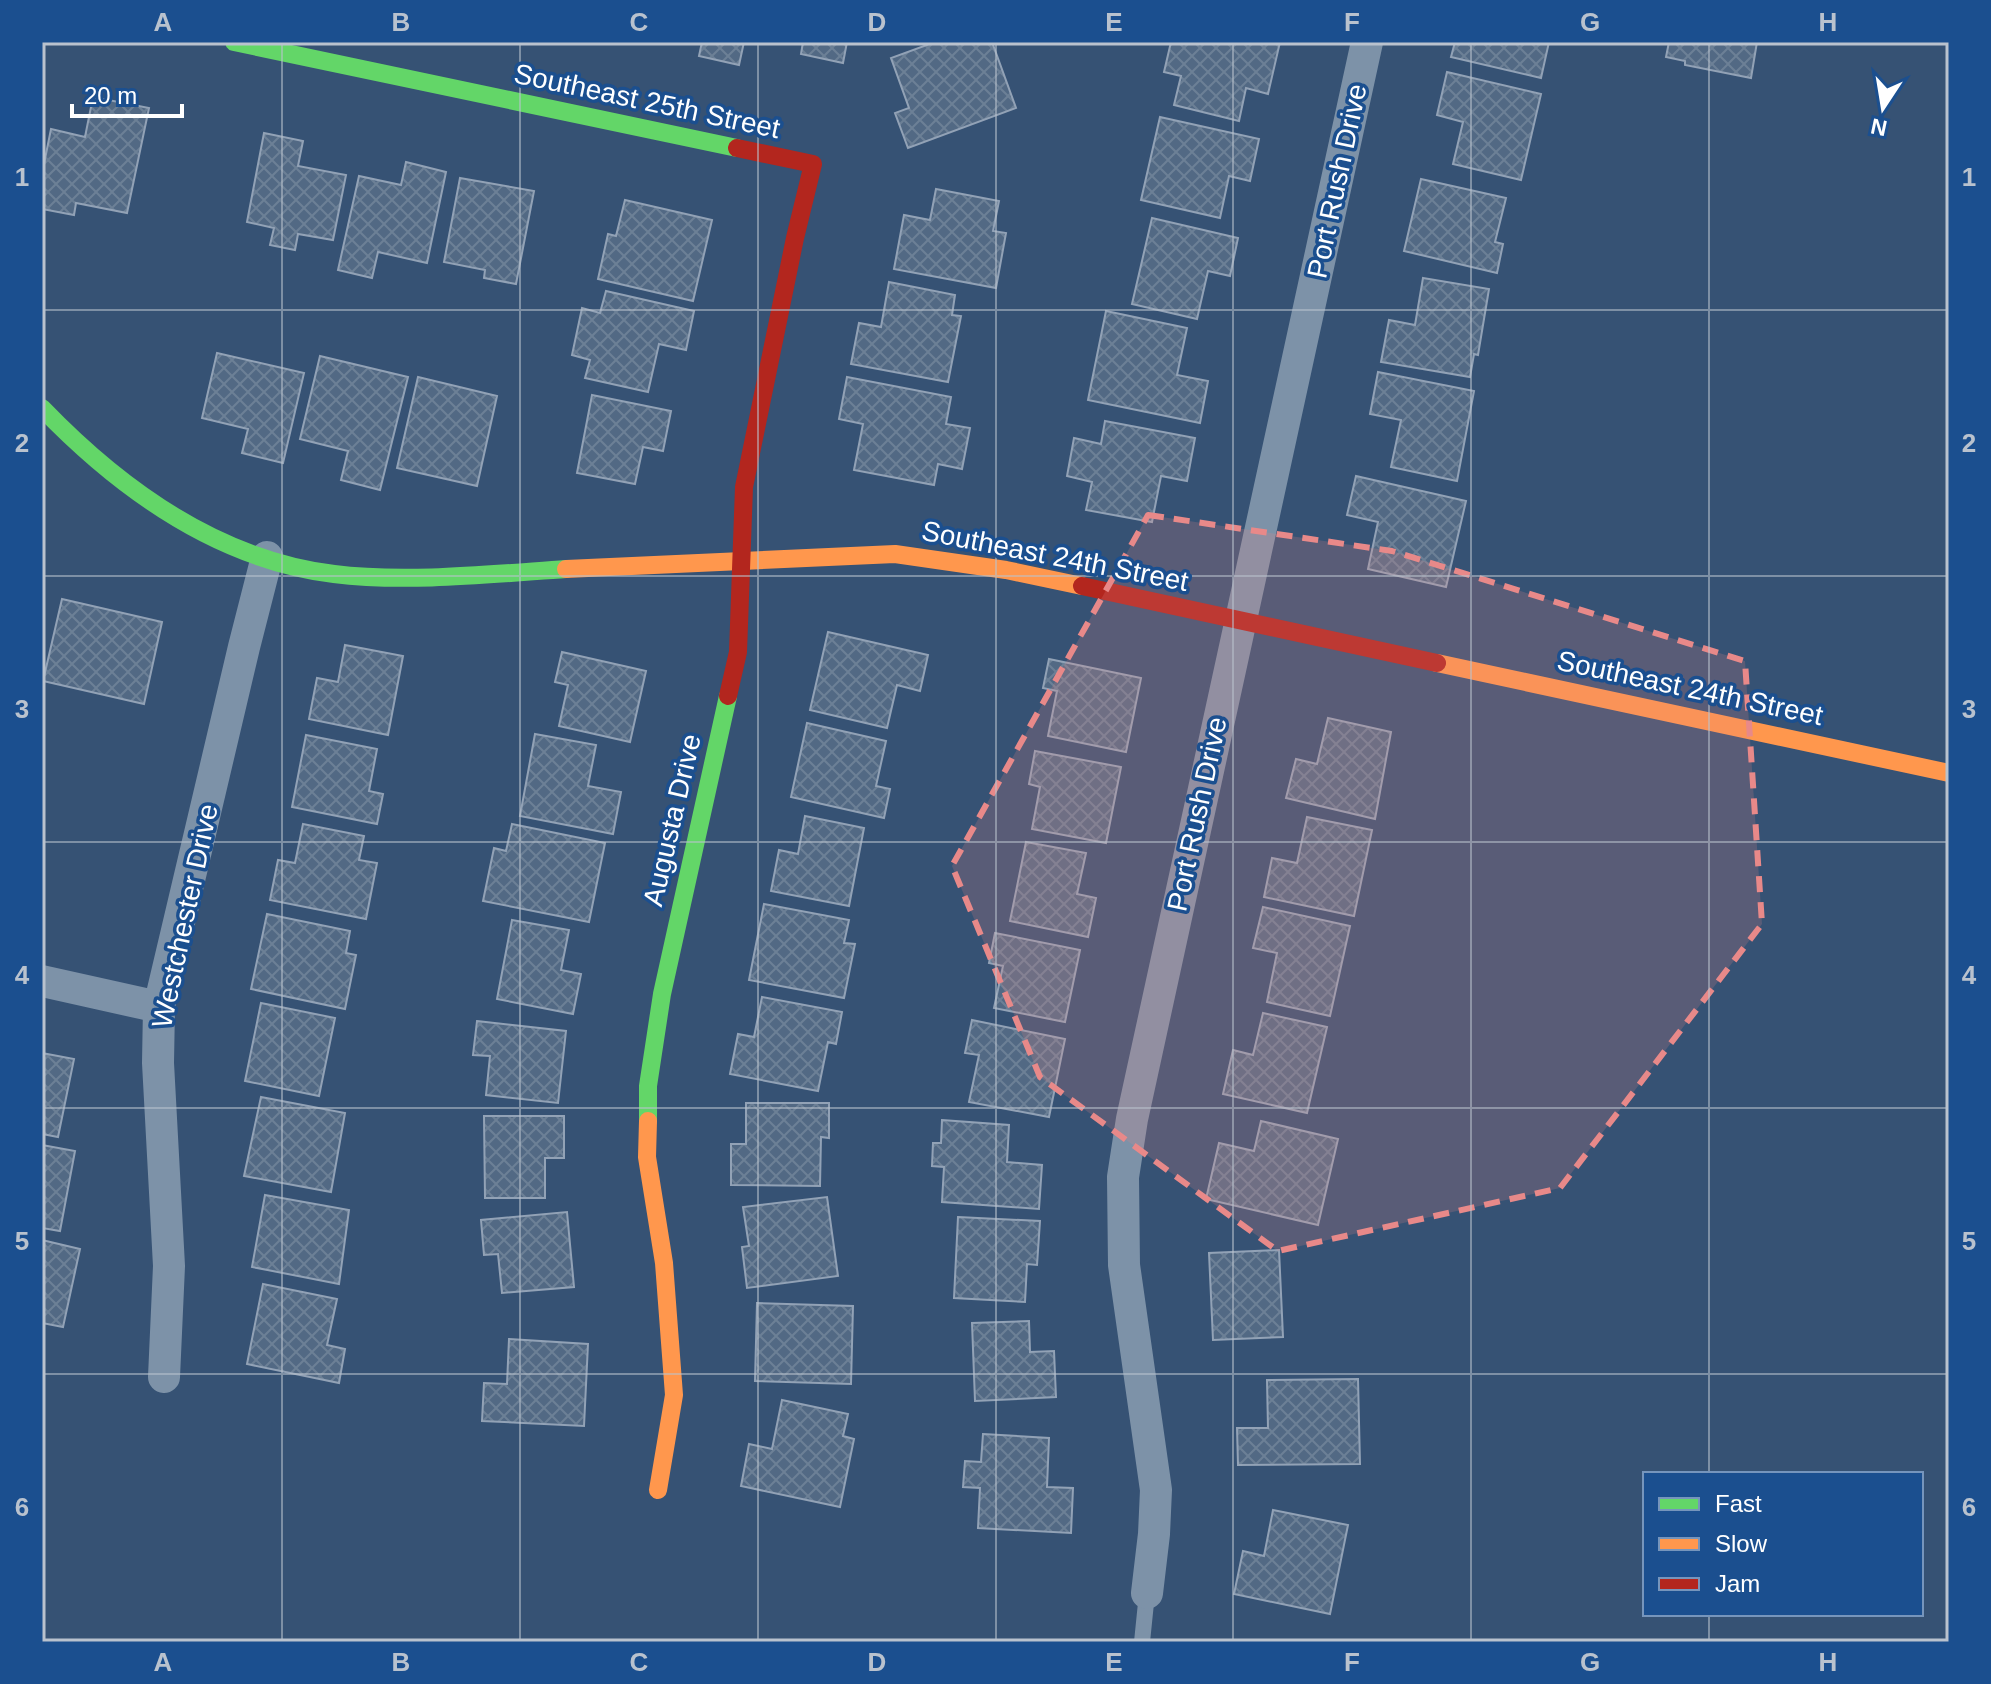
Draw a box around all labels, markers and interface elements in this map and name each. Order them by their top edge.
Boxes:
text: A [154,7,173,37]
text: B [392,7,410,37]
text: C [630,7,649,37]
text: D [868,7,886,37]
text: E [1105,7,1123,37]
text: F [1344,7,1360,37]
text: G [1580,7,1600,37]
text: H [1819,7,1837,37]
street label: Southeast 25th Street [511,58,783,144]
scale bar [72,68,182,118]
north arrow [1843,68,1923,148]
street label: Port Rush Drive [1301,81,1373,281]
text: 20 m [84,82,137,109]
text: N [1869,113,1889,141]
text: 1 [15,162,29,192]
text: 1 [1962,162,1976,192]
text: 2 [15,428,29,458]
text: 2 [1962,428,1976,458]
street label: Southeast 24th Street [919,515,1191,597]
street label: Southeast 24th Street [1554,645,1826,731]
text: 3 [15,694,29,724]
text: 3 [1962,694,1976,724]
street label: Port Rush Drive [1161,714,1233,914]
street label: Augusta Drive [637,731,707,909]
street label: Westchester Drive [146,801,224,1031]
text: 4 [15,960,30,990]
text: 4 [1962,960,1977,990]
text: 5 [15,1226,29,1256]
text: 5 [1962,1226,1976,1256]
legend [1643,1472,1923,1616]
text: Fast [1715,1490,1762,1517]
text: 6 [15,1492,29,1522]
text: 6 [1962,1492,1976,1522]
text: Slow [1715,1530,1768,1557]
text: Jam [1715,1570,1760,1597]
text: A [154,1647,173,1677]
text: B [392,1647,410,1677]
text: C [630,1647,649,1677]
text: D [868,1647,886,1677]
text: E [1105,1647,1123,1677]
text: F [1344,1647,1360,1677]
text: G [1580,1647,1600,1677]
text: H [1819,1647,1837,1677]

